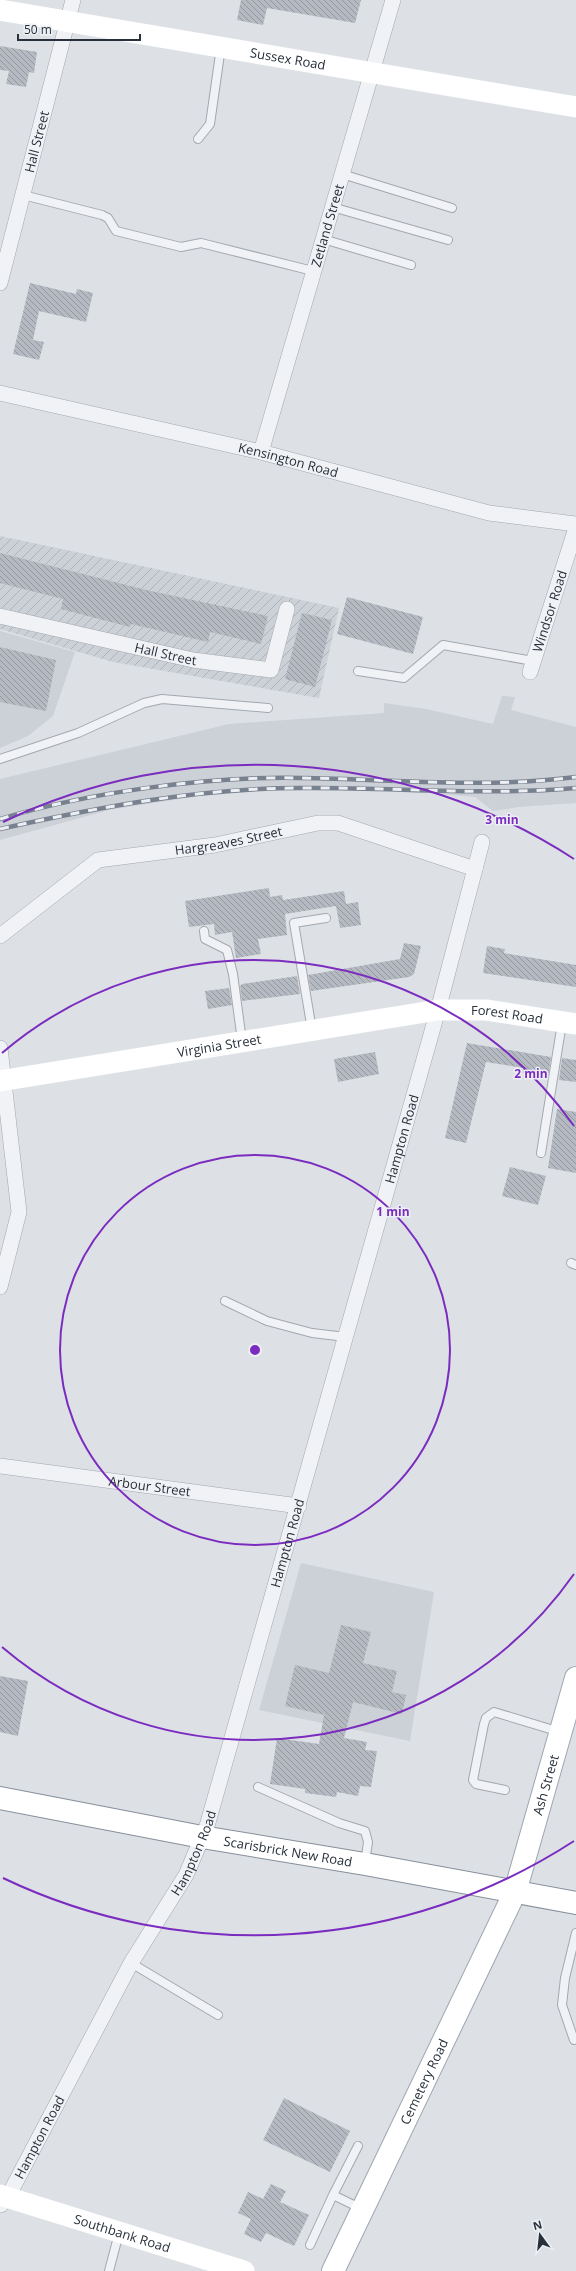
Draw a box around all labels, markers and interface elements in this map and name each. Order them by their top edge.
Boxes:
scale bar [18,16,140,42]
text: 50 m [24,21,52,38]
street label: Sussex Road [249,43,327,74]
street label: Hall Street [20,108,53,174]
street label: Zetland Street [307,181,348,269]
street label: Kensington Road [237,438,340,481]
street label: Windsor Road [528,568,571,654]
street label: Hall Street [133,638,198,669]
text: 3 min [485,811,519,828]
street label: Hargreaves Street [174,822,284,859]
street label: Forest Road [471,1001,544,1028]
street label: Virginia Street [176,1030,263,1061]
text: 2 min [514,1065,548,1082]
street label: Hampton Road [380,1092,423,1186]
text: 1 min [376,1203,410,1220]
centre of rings [248,1343,262,1357]
street label: Arbour Street [108,1472,192,1500]
street label: Hampton Road [266,1496,308,1590]
street label: Ash Street [528,1752,563,1817]
street label: Hampton Road [166,1808,220,1899]
street label: Scarisbrick New Road [222,1832,354,1871]
street label: Cemetery Road [396,2036,452,2128]
street label: Hampton Road [10,2092,69,2182]
street label: Southbank Road [72,2210,173,2257]
north arrow [520,2215,560,2255]
text: N [531,2216,544,2233]

